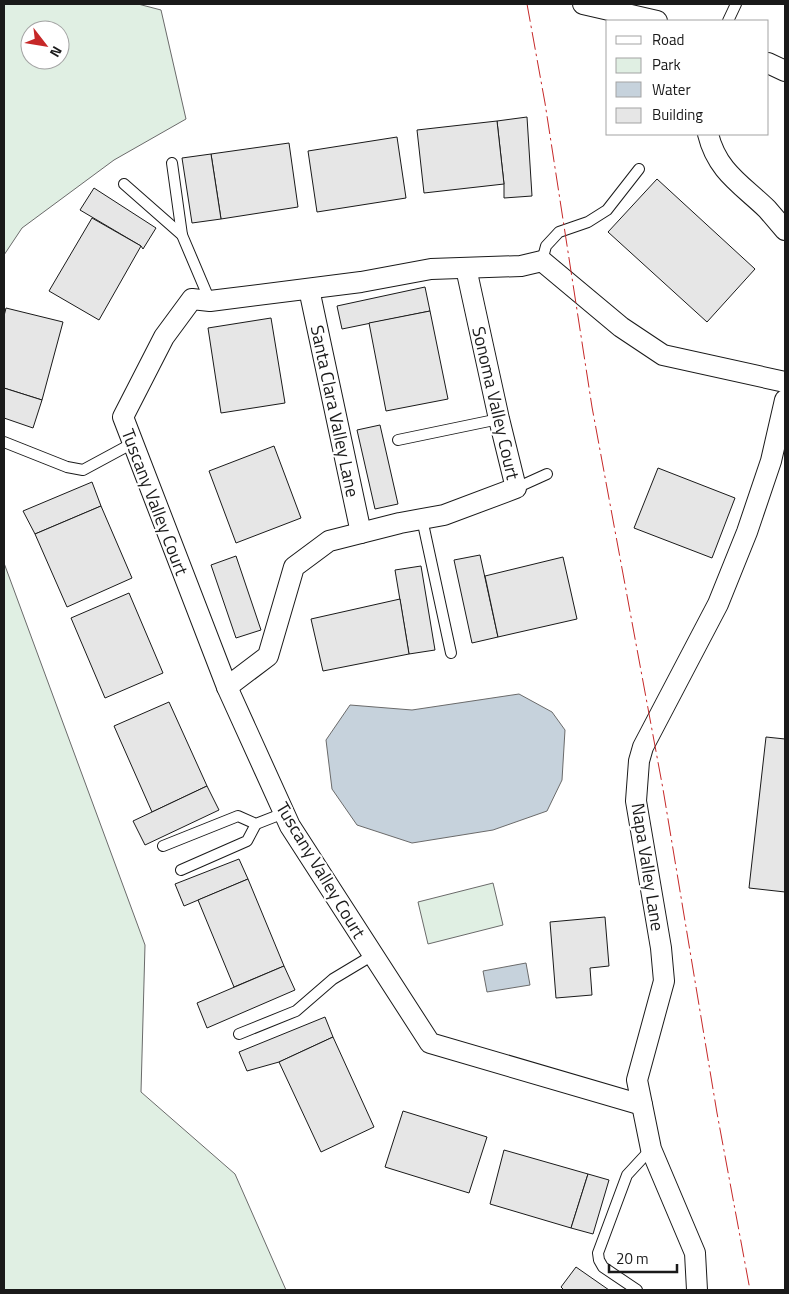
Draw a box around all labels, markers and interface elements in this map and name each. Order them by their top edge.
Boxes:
north arrow [20,20,70,70]
legend [606,20,769,135]
text: Road [652,28,684,51]
text: N [45,42,68,62]
text: Park [652,53,681,76]
text: Water [652,78,691,101]
text: Building [652,103,703,126]
street label: Santa Clara Valley Lane [304,323,366,499]
street label: Sonoma Valley Court [465,324,527,483]
street label: Tuscany Valley Court [115,425,196,580]
street label: Tuscany Valley Court [270,797,373,944]
street label: Napa Valley Lane [625,801,671,933]
scale bar [609,1242,676,1274]
text: 20 m [616,1247,649,1270]

